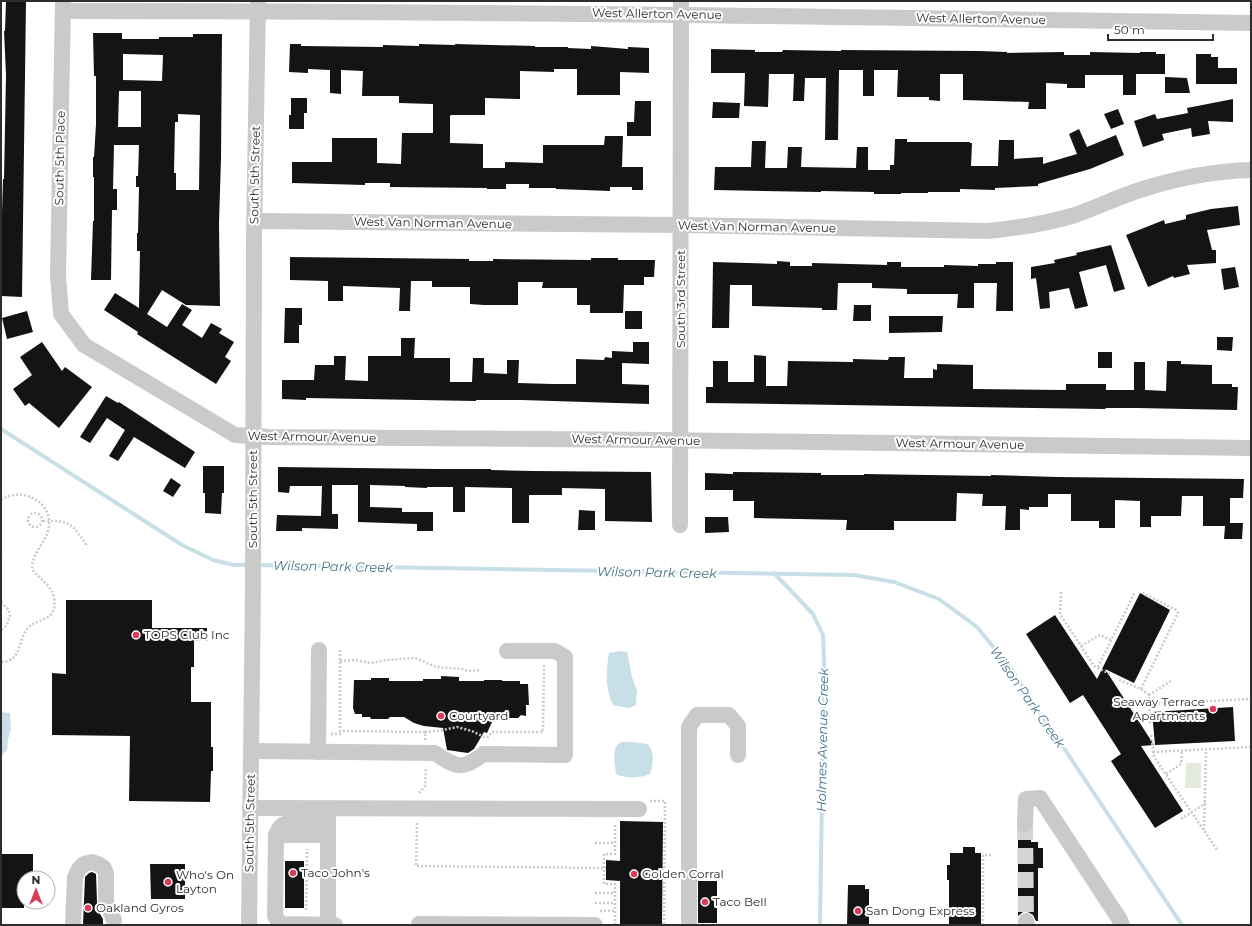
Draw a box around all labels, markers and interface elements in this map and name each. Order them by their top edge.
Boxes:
street label: West Allerton Avenue [592,5,722,22]
street label: West Allerton Avenue [916,10,1046,27]
scale bar [1108,16,1213,42]
text: 50 m [1114,22,1145,37]
street label: South 5th Place [51,110,68,206]
street label: South 5th Street [246,126,263,224]
street label: West Van Norman Avenue [354,214,512,231]
street label: West Van Norman Avenue [678,218,836,235]
street label: South 3rd Street [673,250,688,348]
street label: West Armour Avenue [248,428,376,445]
street label: West Armour Avenue [572,431,700,448]
street label: West Armour Avenue [896,435,1024,452]
street label: South 5th Street [245,450,260,548]
water label: Wilson Park Creek [273,557,394,575]
water label: Wilson Park Creek [597,563,718,581]
place label: TOPS Club Inc [144,627,230,642]
marker: TOPS Club Inc [131,630,141,640]
water label: Wilson Park Creek [987,643,1070,752]
water label: Holmes Avenue Creek [813,667,831,812]
place label: Seaway Terrace Apartments [1113,694,1205,723]
marker: Seaway Terrace Apartments [1208,704,1218,714]
place label: Courtyard [449,708,508,723]
marker: Courtyard [436,711,446,721]
street label: South 5th Street [241,774,258,872]
place label: Taco John's [301,865,370,880]
place label: Golden Corral [642,866,724,881]
place label: Who's On Layton [176,867,234,896]
marker: Taco John's [288,868,298,878]
marker: Golden Corral [629,869,639,879]
north arrow [16,870,56,910]
text: N [32,873,40,887]
marker: Who's On Layton [163,877,173,887]
place label: Taco Bell [713,894,767,909]
marker: Taco Bell [700,897,710,907]
place label: Oakland Gyros [96,900,184,915]
marker: Oakland Gyros [83,903,93,913]
place label: San Dong Express [866,903,975,918]
marker: San Dong Express [853,906,863,916]

